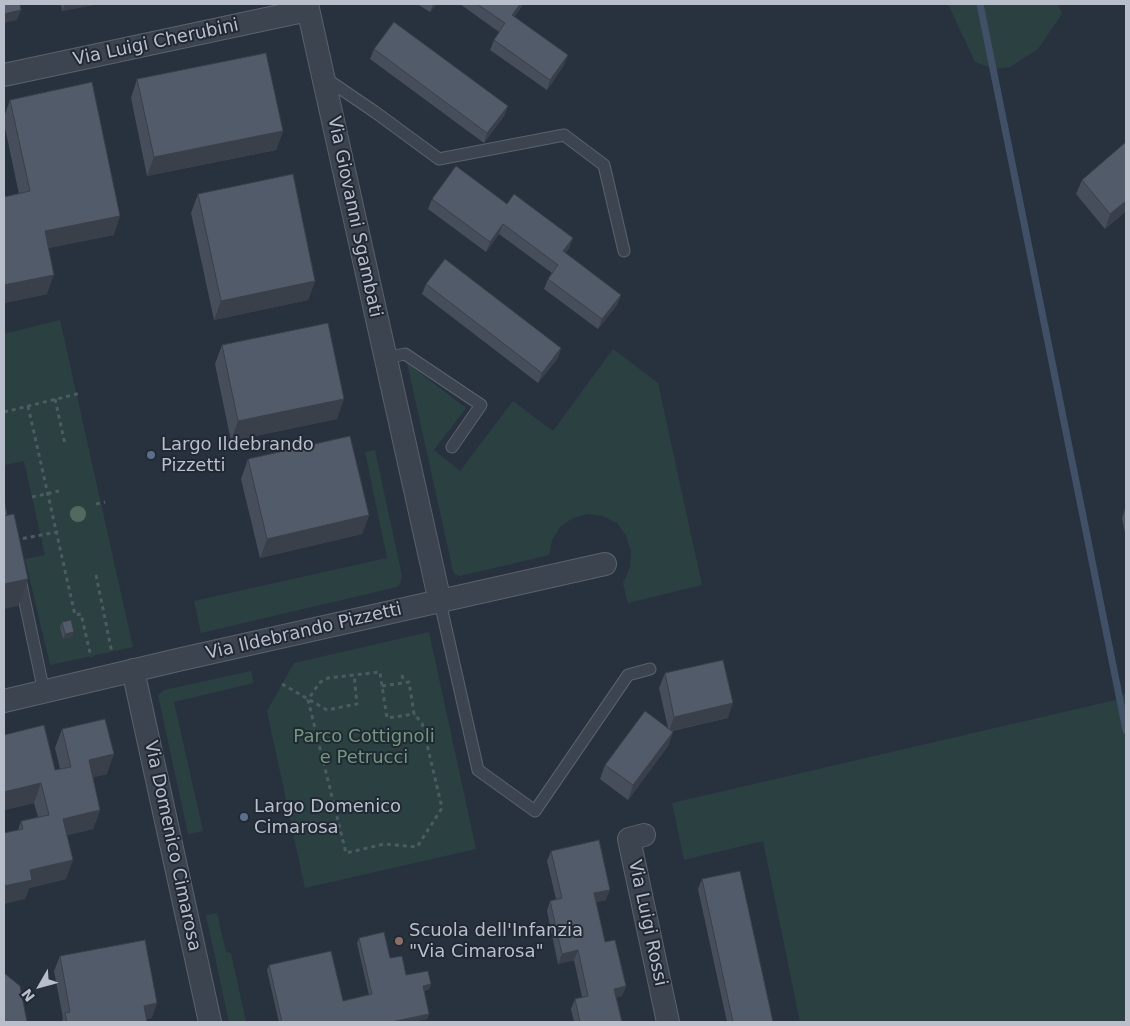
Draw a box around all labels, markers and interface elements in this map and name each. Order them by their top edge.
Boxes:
street label: Via Luigi Cherubini [71,15,241,71]
street label: Via Giovanni Sgambati [322,115,386,319]
place label: Largo Ildebrando Pizzetti [161,434,314,476]
marker: Largo Ildebrando Pizzetti [145,449,157,461]
street label: Via Ildebrando Pizzetti [204,599,404,665]
park label: Parco Cottignoli e Petrucci [293,726,435,769]
street label: Via Domenico Cimarosa [139,739,205,953]
place label: Largo Domenico Cimarosa [254,796,401,839]
marker: Largo Domenico Cimarosa [238,811,250,823]
street label: Via Luigi Rossi [623,858,671,988]
place label: Scuola dell'Infanzia "Via Cimarosa" [409,920,583,962]
marker: Scuola dell'Infanzia "Via Cimarosa" [393,935,405,947]
north arrow [15,961,65,1011]
text: N [18,986,38,1005]

